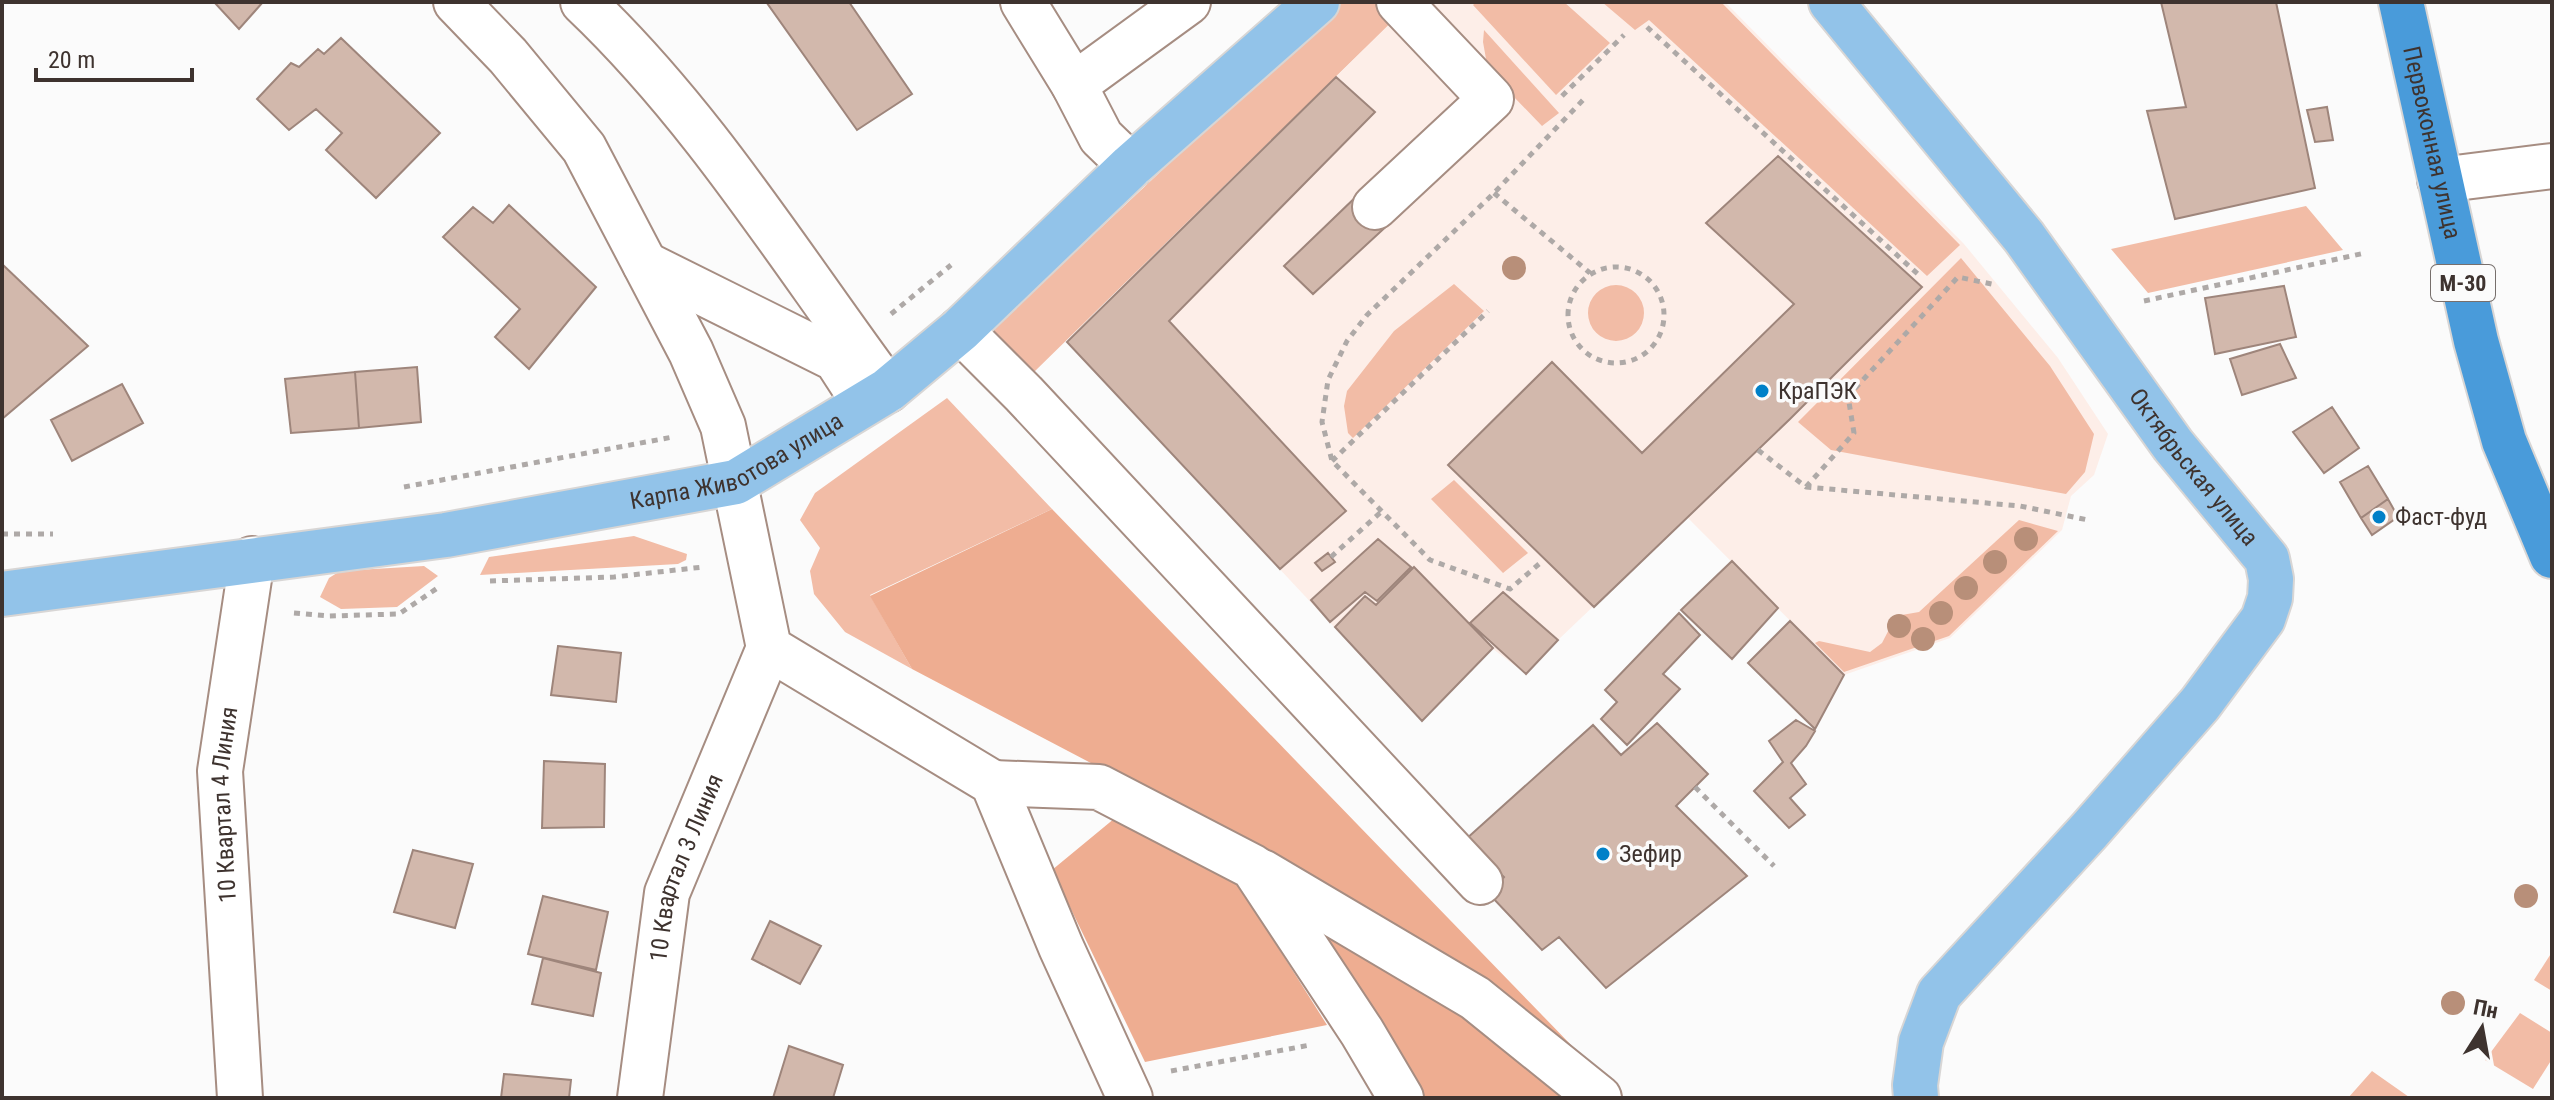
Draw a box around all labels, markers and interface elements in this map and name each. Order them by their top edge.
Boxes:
scale bar [36,32,192,82]
street label: Первоконная улица [2397,44,2467,242]
text: 20 m [48,46,95,74]
road number: М-30 [2431,265,2495,301]
place label: КраПЭК [1778,377,1858,405]
marker: КраПЭК [1753,382,1771,400]
street label: Октябрьская улица [2123,383,2264,551]
street label: Карпа Животова улица [627,407,848,515]
place label: Фаст-фуд [2395,503,2487,531]
marker: Фаст-фуд [2370,508,2388,526]
street label: 10 Квартал 4 Линия [206,705,244,904]
street label: 10 Квартал 3 Линия [644,770,729,963]
place label: Зефир [1619,840,1682,868]
marker: Зефир [1594,845,1612,863]
north arrow [2442,988,2522,1068]
text: Пн [2471,994,2500,1023]

